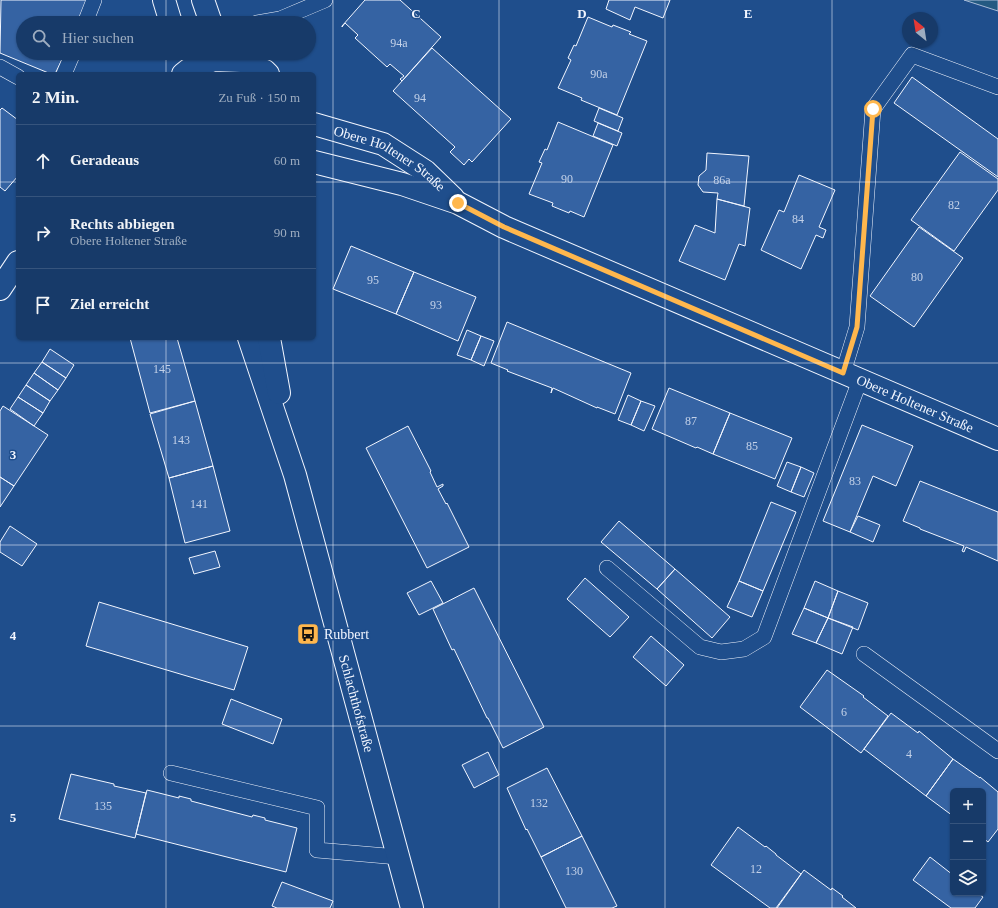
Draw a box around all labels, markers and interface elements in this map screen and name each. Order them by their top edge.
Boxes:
text: C [411,6,421,21]
text: D [577,6,587,21]
text: E [744,6,752,21]
north arrow [902,12,938,48]
search box [16,16,316,60]
icon: search [30,27,52,49]
text: Hier suchen [62,30,134,46]
house number: 94a [390,36,408,50]
house number: 90a [590,67,608,81]
text: 2 Min. [32,88,79,107]
text: Zu Fuß · 150 m [218,90,300,105]
house number: 94 [414,91,426,105]
route start [864,100,882,118]
street label: Obere Holtener Straße [332,123,448,194]
icon: ahead [32,150,54,172]
text: Geradeaus [70,152,139,168]
text: 60 m [274,153,300,168]
house number: 90 [561,172,573,186]
house number: 86a [713,173,731,187]
route end [449,194,467,212]
house number: 82 [948,198,960,212]
house number: 84 [792,212,804,226]
text: Rechts abbiegen [70,216,175,232]
icon: right [32,222,54,244]
text: 90 m [274,225,300,240]
text: Obere Holtener Straße [70,233,187,248]
house number: 80 [911,270,923,284]
house number: 95 [367,273,379,287]
icon: arrive [32,294,54,316]
text: Ziel erreicht [70,296,149,312]
house number: 93 [430,298,442,312]
house number: 145 [153,362,171,376]
street label: Obere Holtener Straße [854,372,976,435]
house number: 87 [685,414,697,428]
house number: 143 [172,433,190,447]
house number: 85 [746,439,758,453]
text: 3 [10,447,17,462]
house number: 83 [849,474,861,488]
house number: 141 [190,497,208,511]
bus stop icon: Rubbert [295,621,321,647]
place label: Rubbert [324,627,369,642]
text: 4 [10,628,17,643]
street label: Schlachthofstraße [336,653,377,754]
house number: 6 [841,705,847,719]
house number: 4 [906,747,912,761]
map controls [950,788,986,896]
button: + [950,788,986,824]
house number: 132 [530,796,548,810]
house number: 135 [94,799,112,813]
text: 5 [10,810,17,825]
button: − [950,824,986,860]
button: layers [950,860,986,896]
house number: 12 [750,862,762,876]
house number: 130 [565,864,583,878]

